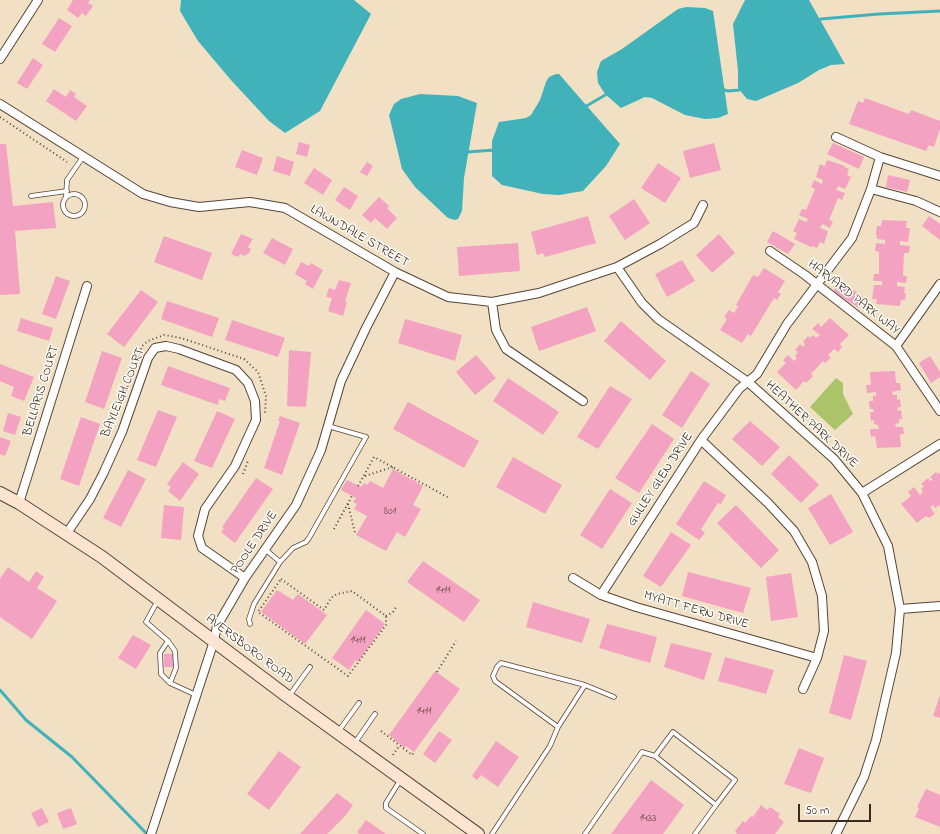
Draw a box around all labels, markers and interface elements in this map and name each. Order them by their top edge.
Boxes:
street label: LAWNDALE STREET [307,202,411,272]
street label: HARVARD PARK WAY [804,257,902,339]
street label: BELLARIS COURT [21,344,63,438]
street label: BAYLEIGH COURT [99,346,149,440]
street label: HEATHER PARK DRIVE [761,378,861,472]
street label: GULLEY GLEN DRIVE [625,430,697,530]
house number: 801 [384,505,396,519]
street label: POOLE DRIVE [228,508,282,578]
house number: 1411 [435,584,451,598]
street label: MYATT FERN DRIVE [642,589,750,633]
street label: AVERSBORO ROAD [202,612,296,688]
house number: 1411 [350,634,366,648]
house number: 1411 [416,705,432,719]
scale bar [800,796,873,822]
text: 50 m [805,802,829,820]
house number: 1433 [639,812,657,826]

